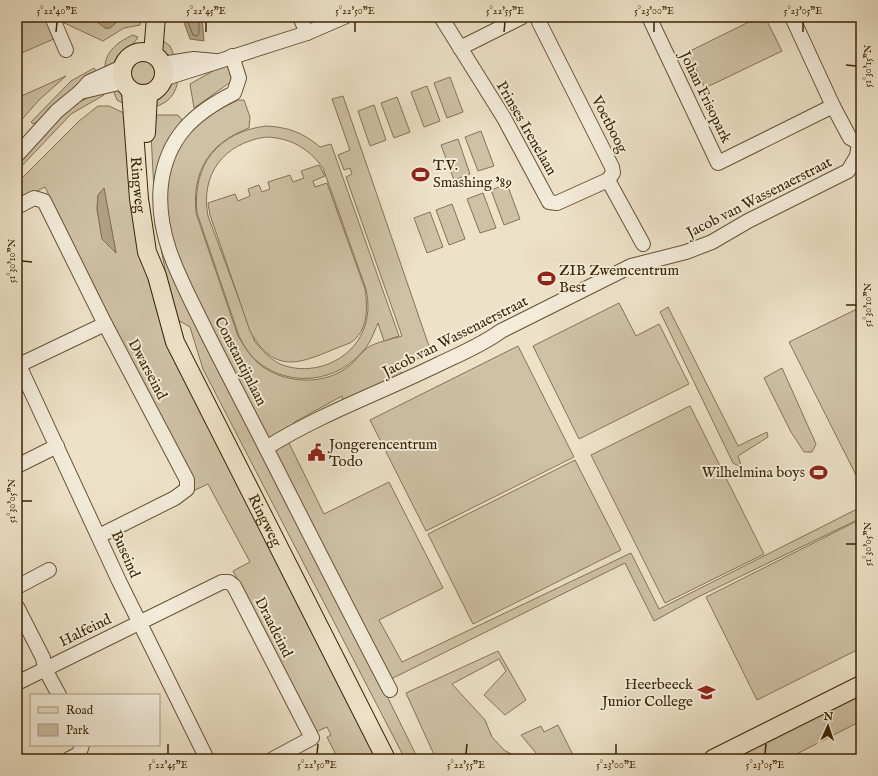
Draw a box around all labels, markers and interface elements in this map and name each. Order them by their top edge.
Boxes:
text: 5°22'40"E [37,5,77,18]
text: 5°22'45"E [186,5,226,18]
text: 5°22'50"E [335,5,375,18]
text: 5°22'55"E [486,5,524,18]
text: 5°23'00"E [634,5,674,18]
text: 5°23'05"E [784,5,822,18]
text: 51°30'15"N [862,44,875,87]
street label: Johan Frisopark [674,46,736,147]
street label: Prinses Irenelaan [492,78,561,179]
street label: Voetboog [587,92,632,157]
street label: Jacob van Wassenaerstraat [682,153,835,243]
street label: Ringweg [126,156,150,215]
place label: T.V. Smashing '89 [433,156,512,192]
sports icon: T.V. Smashing '89 [410,164,430,184]
text: 51°30'10"N [6,239,19,283]
place label: ZIB Zwemcentrum Best [559,261,679,297]
sports icon: ZIB Zwemcentrum Best [536,269,556,289]
text: 51°30'10"N [862,283,875,327]
street label: Jacob van Wassenaerstraat [378,292,531,382]
street label: Constantijnlaan [210,314,271,409]
street label: Dwarseind [124,336,172,404]
place label: Jongerencentrum Todo [327,435,438,471]
public building icon: Jongerencentrum Todo [306,443,326,463]
sports icon: Wilhelmina boys [808,462,828,482]
place label: Wilhelmina boys [702,463,805,482]
text: 51°30'05"N [6,479,19,523]
street label: Ringweg [243,491,286,551]
text: 51°30'05"N [862,522,875,566]
street label: Buseind [107,528,145,582]
street label: Draadeind [250,594,297,662]
street label: Halfeind [56,609,115,651]
place label: Heerbeeck Junior College [600,675,694,711]
school or university icon: Heerbeeck Junior College [696,683,716,703]
legend [30,694,160,746]
text: Road [66,703,94,718]
north arrow [808,706,848,746]
text: N [822,710,834,724]
text: Park [66,723,89,738]
text: 5°22'45"E [148,759,188,772]
text: 5°22'50"E [297,759,337,772]
text: 5°22'55"E [447,759,485,772]
text: 5°23'00"E [596,759,636,772]
text: 5°23'05"E [746,759,784,772]

